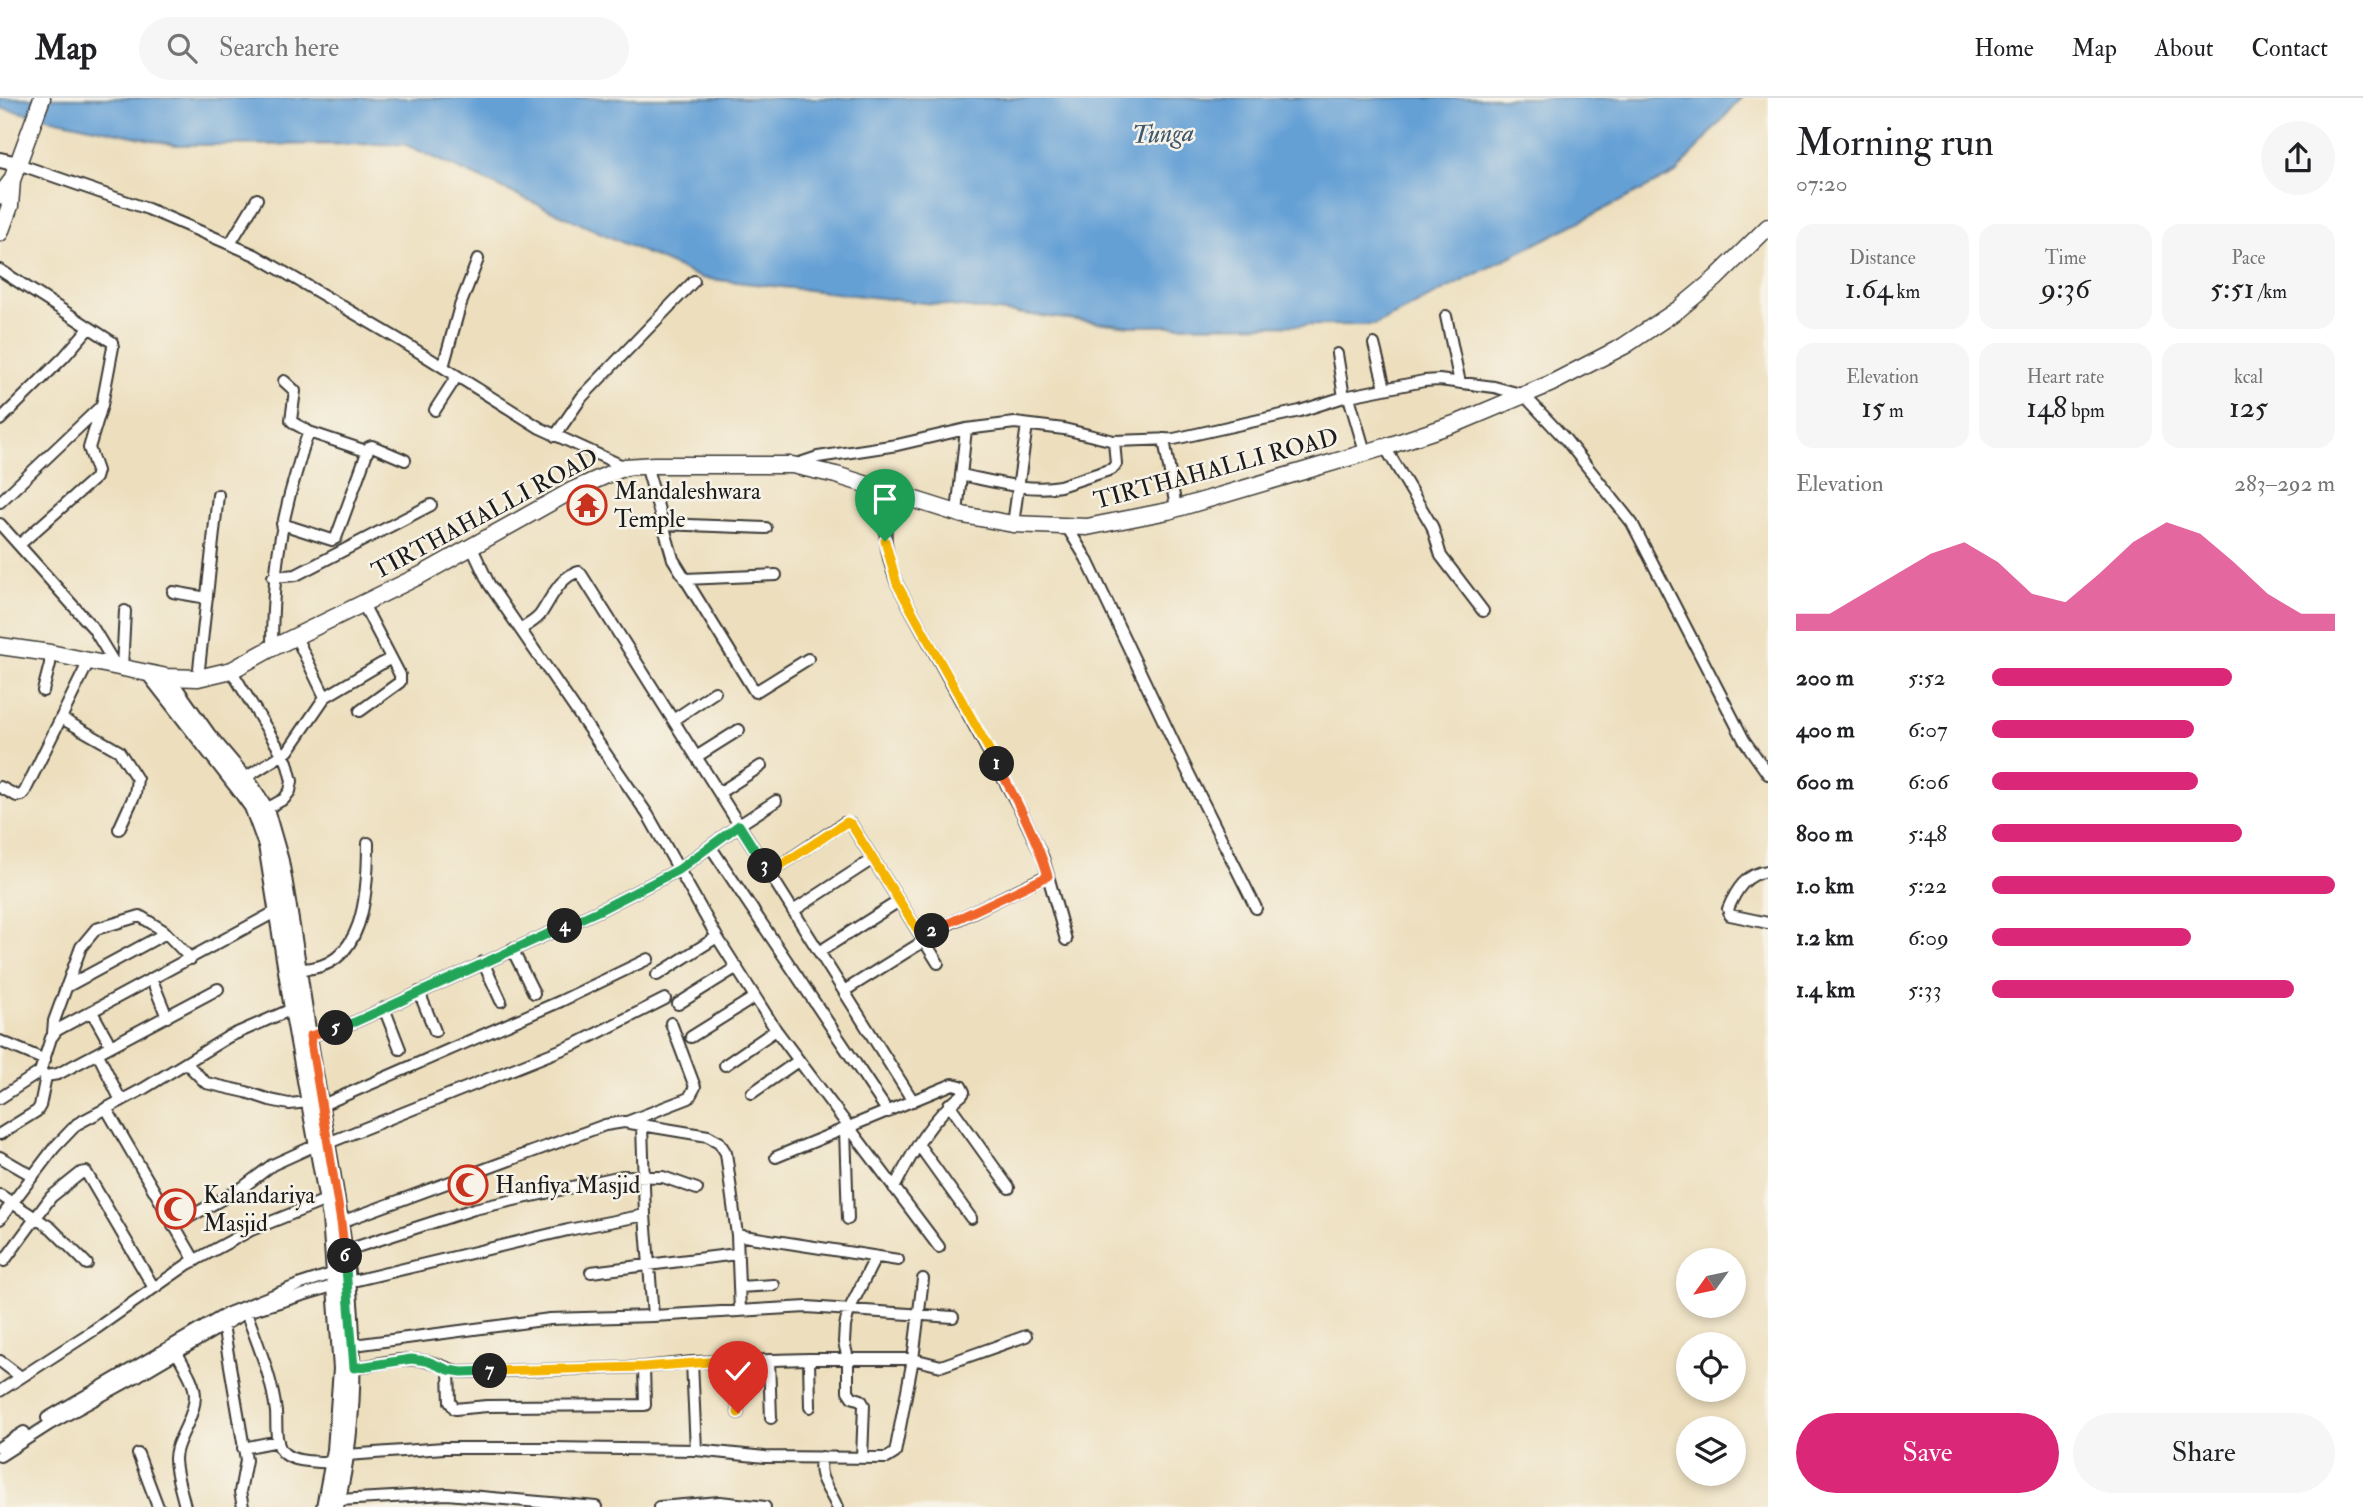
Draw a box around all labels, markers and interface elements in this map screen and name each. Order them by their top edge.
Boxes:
search box [139,17,629,80]
text: Map [35,28,97,69]
icon: search [163,29,201,67]
text: Search here [219,32,339,64]
text: Home [1974,33,2034,64]
text: Map [2072,33,2117,64]
text: About [2155,33,2214,64]
text: Contact [2252,33,2328,64]
water label: Tunga [1132,117,1194,151]
text: Morning run [1796,119,1994,167]
button: share [2261,121,2335,195]
text: 07:20 [1796,169,1848,198]
text: Distance [1849,246,1916,270]
text: Time [2045,246,2086,270]
text: Pace [2231,246,2266,270]
text: 1.64 [1845,270,1893,307]
text: 9:36 [2041,270,2090,307]
text: 5:51 [2210,270,2254,307]
text: km [1893,280,1920,304]
text: /km [2254,280,2287,304]
text: Elevation [1846,365,1919,389]
text: Heart rate [2027,365,2104,389]
text: kcal [2234,365,2263,389]
text: 15 [1861,389,1885,426]
text: 148 [2026,389,2067,426]
text: 125 [2229,389,2268,426]
text: m [1885,399,1904,423]
text: bpm [2067,399,2105,423]
street label: TIRTHAHALLI ROAD [1090,421,1342,517]
street label: TIRTHAHALLI ROAD [366,441,604,587]
pin [855,469,915,541]
text: Elevation [1796,469,1884,498]
text: 283–292 m [2234,469,2335,498]
place label: Mandaleshwara Temple [614,476,762,535]
icon: arrive [866,480,904,518]
temple icon: Mandaleshwara Temple [566,484,608,526]
text: 200 m [1796,663,1854,692]
text: 5:52 [1908,663,1945,692]
text: 400 m [1796,715,1855,744]
text: 6:07 [1908,715,1948,744]
pin: 1 [979,746,1014,782]
text: 1 [993,751,1000,775]
text: 600 m [1796,767,1854,796]
text: 6:06 [1908,767,1949,796]
text: 800 m [1796,819,1853,848]
text: 5:48 [1908,819,1947,848]
pin: 3 [748,848,782,884]
text: 3 [761,853,768,877]
text: 1.0 km [1796,871,1854,900]
text: 5:22 [1908,871,1947,900]
pin: 4 [548,908,582,944]
text: 4 [559,913,570,937]
pin: 2 [914,914,950,948]
text: 2 [927,918,936,942]
text: 1.2 km [1796,923,1854,952]
text: 6:09 [1908,923,1949,952]
text: 1.4 km [1796,975,1855,1004]
text: 5:33 [1908,975,1941,1004]
pin: 5 [318,1010,354,1046]
text: 5 [331,1015,340,1039]
mosque icon: Hanfiya Masjid [447,1164,489,1206]
place label: Hanfiya Masjid [495,1170,641,1201]
place label: Kalandariya Masjid [203,1180,316,1239]
mosque icon: Kalandariya Masjid [155,1188,197,1230]
pin: 6 [328,1238,362,1274]
text: 6 [340,1243,349,1267]
north arrow [1676,1248,1746,1318]
map controls [1676,1248,1746,1486]
button: locate [1676,1332,1746,1402]
pin [708,1341,768,1413]
icon: check [719,1352,757,1390]
pin: 7 [472,1354,508,1388]
text: 7 [485,1358,494,1382]
button: Save [1796,1413,2059,1493]
button: Share [2073,1413,2335,1493]
button: layers [1676,1416,1746,1486]

